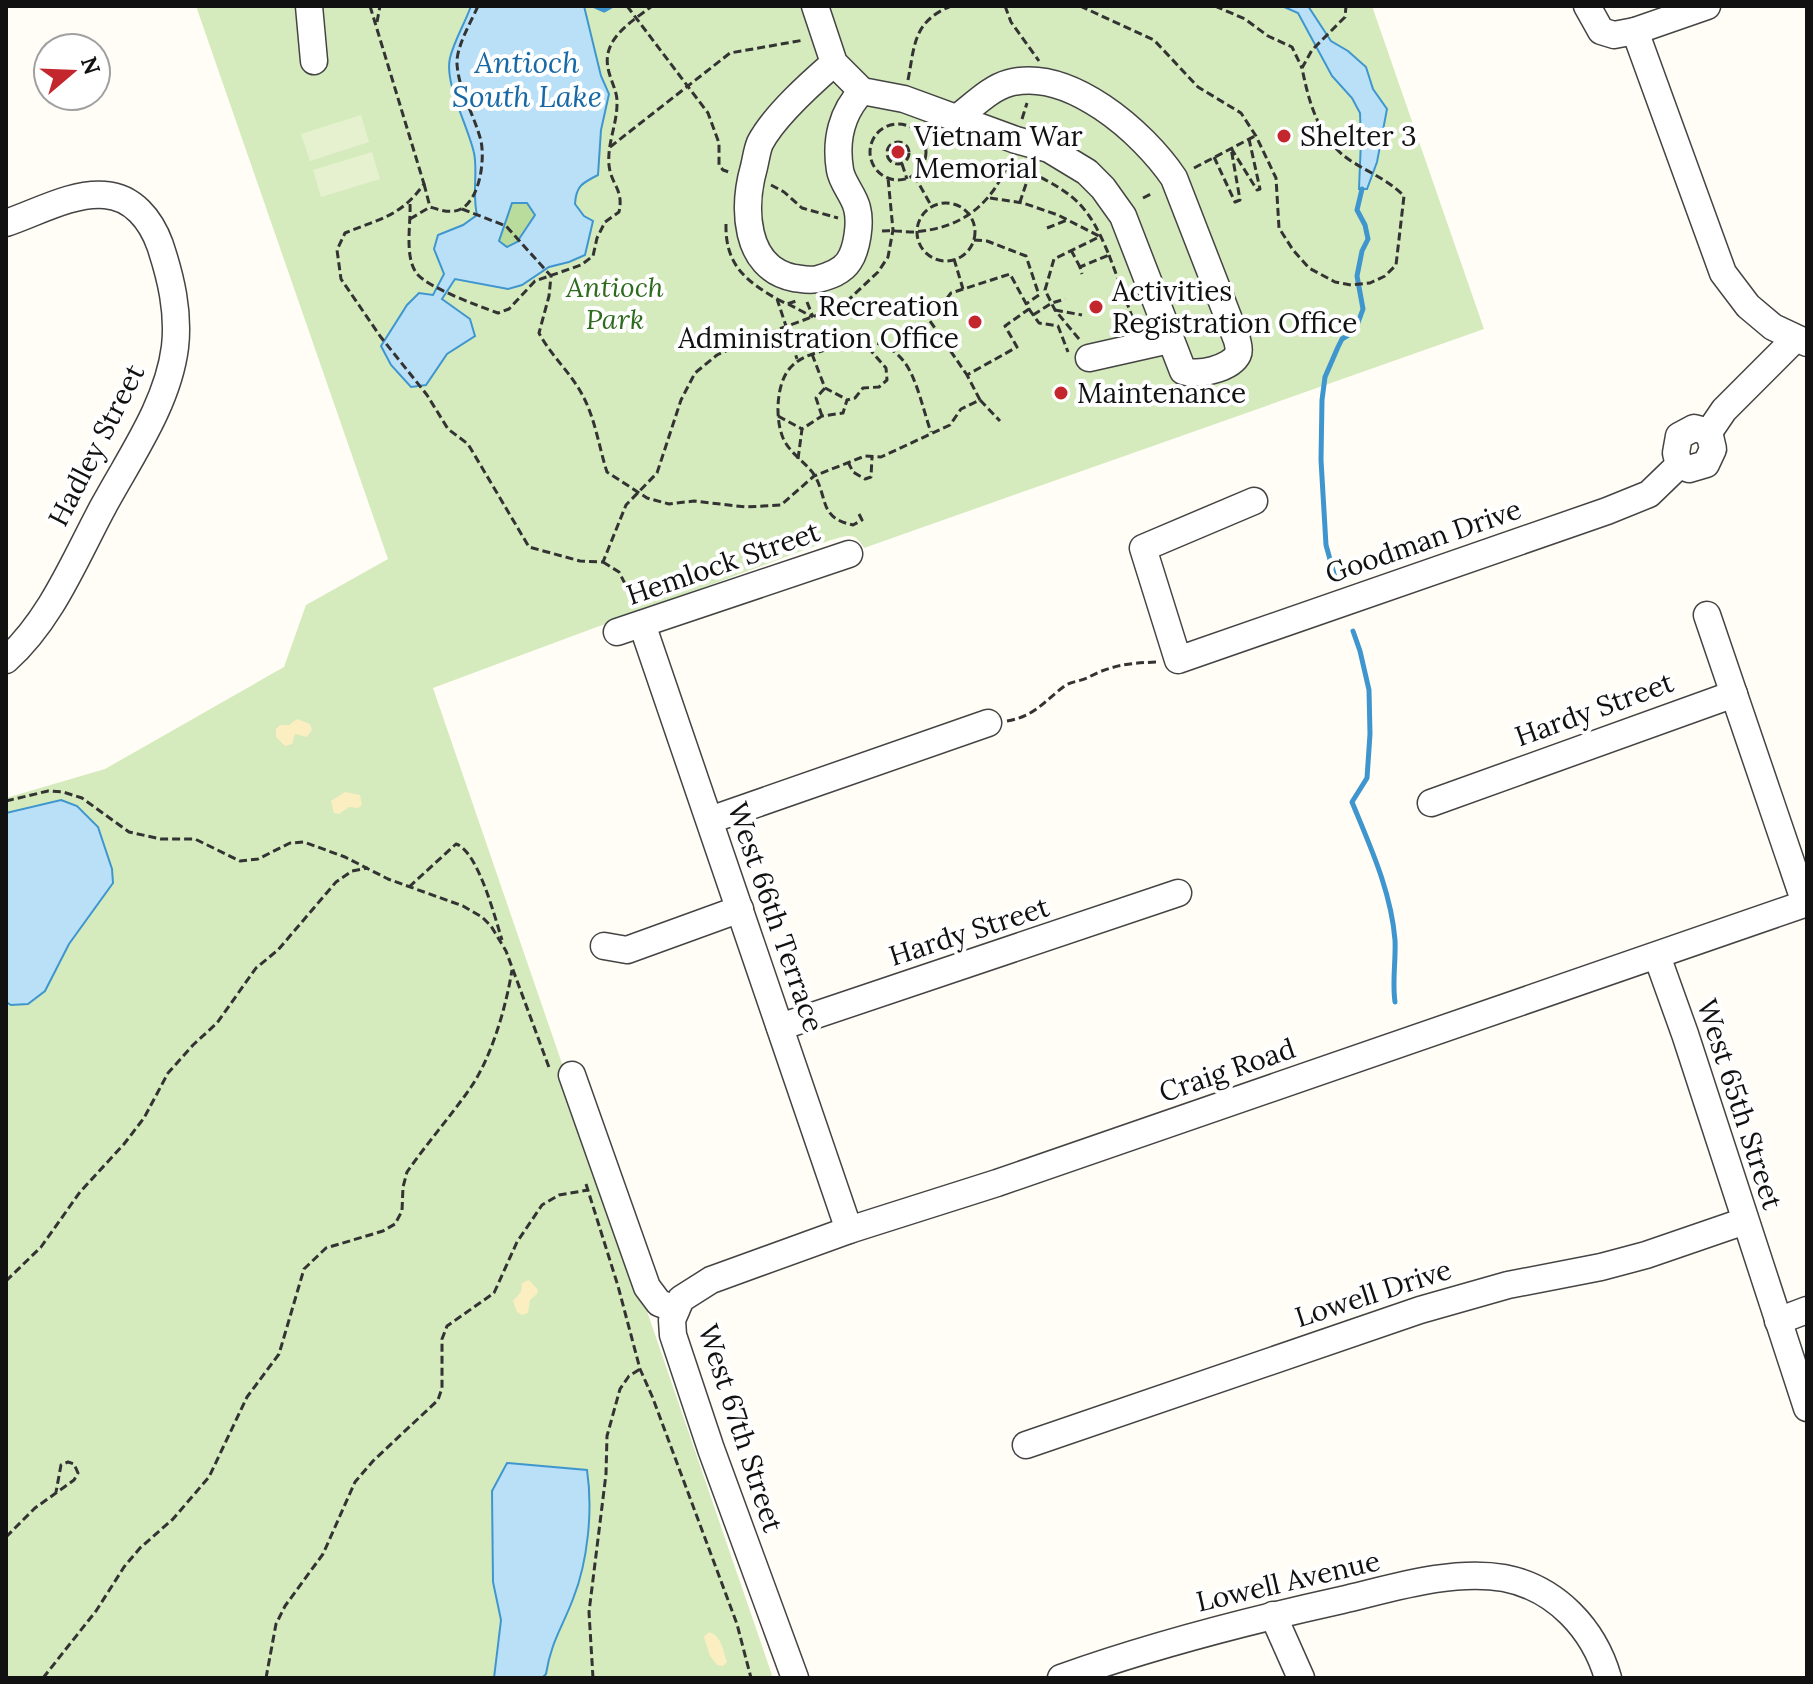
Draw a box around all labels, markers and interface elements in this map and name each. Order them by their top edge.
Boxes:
north arrow [32,32,112,112]
water label: Antioch South Lake [452,43,602,115]
text: N [75,53,107,78]
place label: Vietnam War Memorial [913,118,1083,186]
place label: Shelter 3 [1300,118,1417,154]
marker: Shelter 3 [1275,127,1293,145]
marker: Vietnam War Memorial [889,143,907,161]
park label: Antioch Park [565,269,664,337]
place label: Activities Registration Office [1111,273,1357,341]
place label: Recreation Administration Office [677,288,959,356]
marker: Activities Registration Office [1087,298,1105,316]
marker: Recreation Administration Office [966,313,984,331]
street label: Hadley Street [40,358,152,532]
place label: Maintenance [1077,375,1246,411]
marker: Maintenance [1052,384,1070,402]
street label: Goodman Drive [1320,491,1526,591]
street label: Hemlock Street [622,513,825,613]
street label: Hardy Street [1510,664,1678,754]
street label: West 66th Terrace [720,797,832,1037]
street label: Hardy Street [884,888,1054,974]
street label: West 65th Street [1689,994,1791,1214]
street label: Craig Road [1154,1030,1300,1110]
street label: Lowell Drive [1290,1251,1456,1335]
street label: West 67th Street [690,1320,792,1537]
street label: Lowell Avenue [1193,1542,1383,1620]

